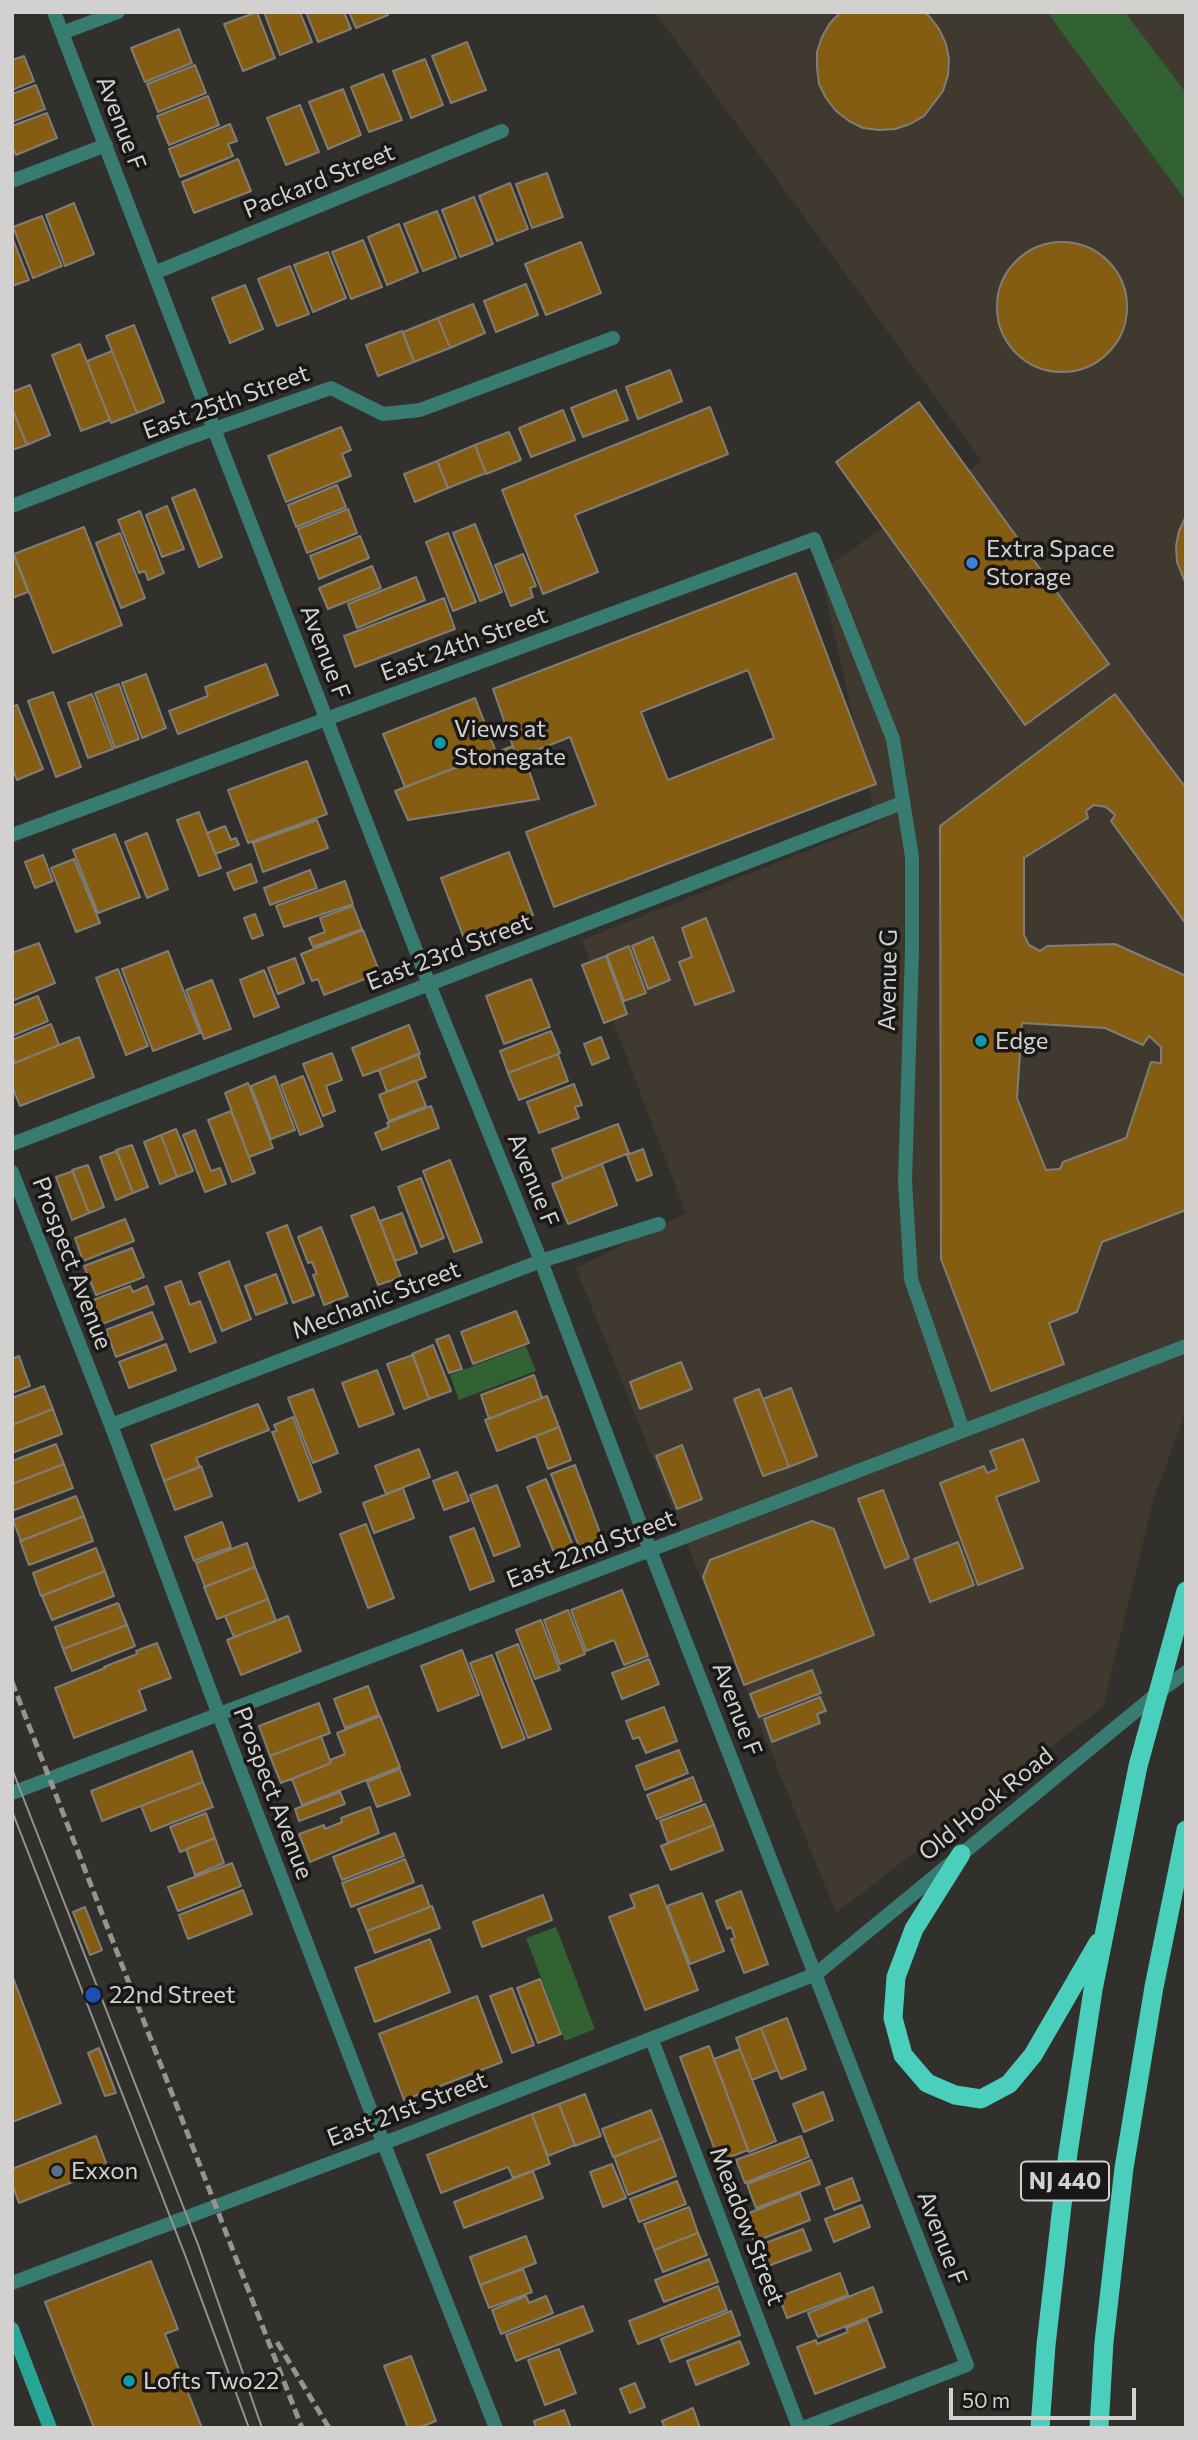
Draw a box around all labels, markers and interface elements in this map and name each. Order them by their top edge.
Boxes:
street label: Avenue F [90,72,152,174]
street label: Packard Street [239,138,399,224]
street label: East 25th Street [139,359,313,445]
place label: Extra Space Storage [986,535,1115,591]
marker: Extra Space Storage [964,555,980,571]
street label: East 24th Street [377,600,551,688]
street label: Avenue F [294,601,356,703]
place label: Views at Stonegate [454,715,566,771]
marker: Views at Stonegate [432,735,448,751]
street label: East 23rd Street [362,907,536,997]
street label: Avenue G [873,929,903,1031]
place label: Edge [995,1027,1049,1055]
marker: Edge [973,1033,989,1049]
street label: Avenue F [501,1129,565,1231]
street label: Prospect Avenue [26,1173,118,1353]
street label: Mechanic Street [288,1255,464,1345]
street label: East 22nd Street [502,1504,680,1594]
street label: Avenue F [706,1658,768,1760]
street label: Prospect Avenue [227,1703,319,1883]
street label: Old Hook Road [913,1741,1059,1867]
place label: 22nd Street [109,1981,236,2009]
marker: 22nd Street [83,1985,103,2005]
street label: East 21st Street [323,2065,491,2153]
street label: Meadow Street [704,2143,790,2309]
place label: Exxon [71,2157,138,2185]
road number: NJ 440 [1021,2162,1109,2200]
marker: Exxon [49,2163,65,2179]
street label: Avenue F [911,2187,973,2289]
place label: Lofts Two22 [143,2367,279,2395]
marker: Lofts Two22 [121,2373,137,2389]
scale bar [953,2374,1140,2418]
text: 50 m [962,2387,1010,2412]

